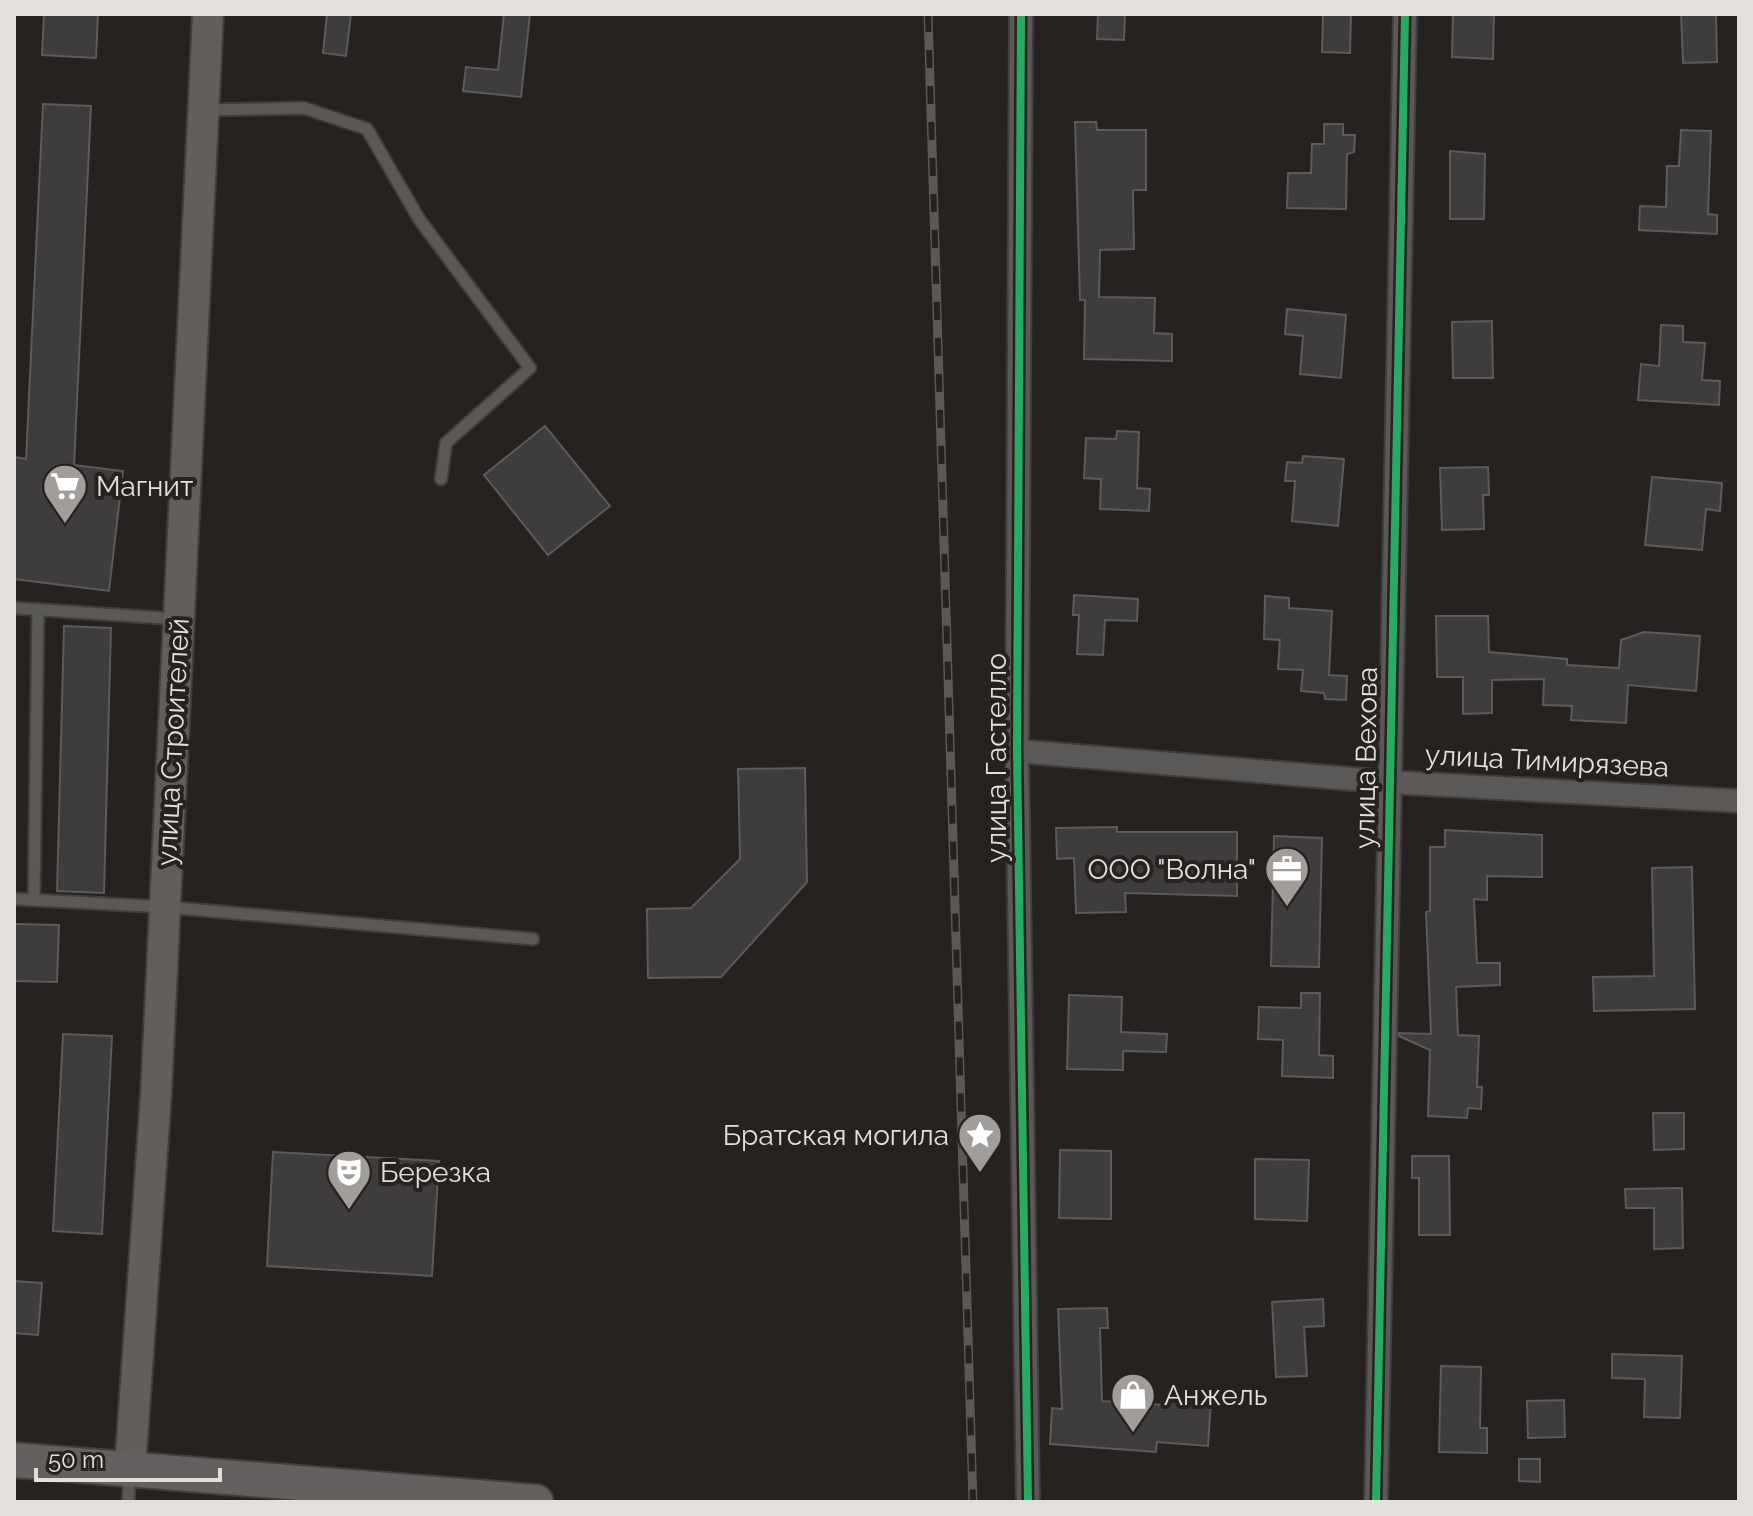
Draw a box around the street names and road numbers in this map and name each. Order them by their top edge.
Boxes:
street label: улица Строителей [150,617,196,867]
street label: улица Гастелло [980,653,1013,863]
street label: улица Вехова [1348,666,1384,850]
street label: улица Тимирязева [1424,738,1670,784]

